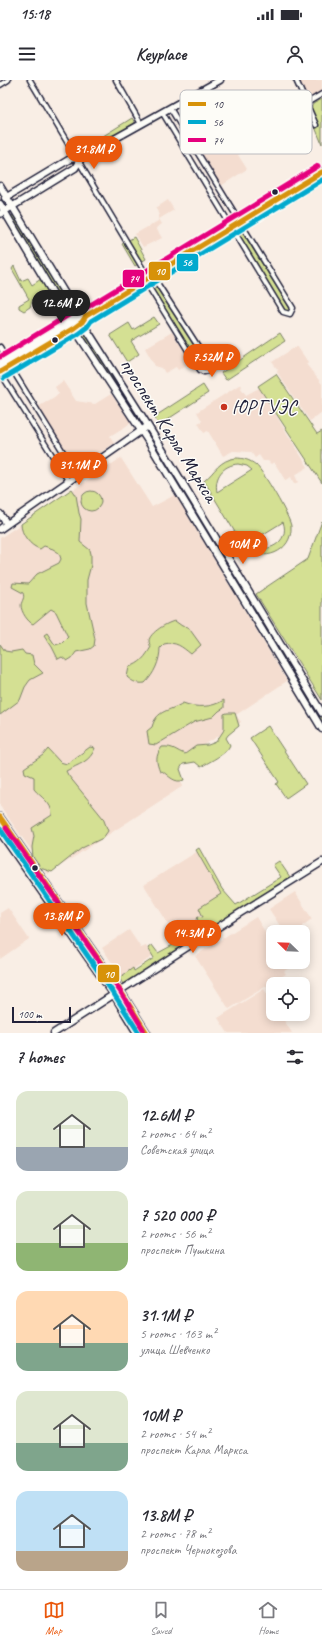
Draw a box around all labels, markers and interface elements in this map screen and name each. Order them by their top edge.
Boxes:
text: 15:18 [20,5,50,24]
icon: menu [16,43,38,65]
text: Keyplace [136,43,186,65]
icon: person [284,43,306,65]
legend [180,90,312,154]
text: 10 [213,97,224,111]
text: 56 [213,115,224,129]
text: 74 [213,133,224,147]
pin: 31.8M ₽ [57,136,131,170]
text: 31.8M ₽ [74,141,114,157]
unlabelled marker [270,187,280,197]
line badge: 56 [176,253,199,272]
text: 56 [182,255,193,269]
line badge: 10 [148,261,171,281]
text: 10 [155,264,166,278]
line badge: 74 [122,269,145,288]
text: 74 [129,271,141,285]
pin: 12.6M ₽ [24,290,98,324]
text: 12.6M ₽ [41,295,81,311]
unlabelled marker [50,335,60,345]
pin: 7.52M ₽ [175,344,249,378]
text: 7.52M ₽ [192,349,232,365]
street label: проспект Карла Маркса [115,353,224,508]
place label: ЮРГУЭС [232,395,299,420]
marker: ЮРГУЭС [219,402,229,412]
pin: 31.1M ₽ [42,452,116,486]
text: 31.1M ₽ [59,457,99,473]
pin: 10M ₽ [215,531,271,565]
text: 10M ₽ [227,536,259,552]
unlabelled marker [30,863,40,873]
pin: 13.8M ₽ [25,903,99,937]
text: 13.8M ₽ [42,908,82,924]
pin: 14.3M ₽ [156,920,230,954]
text: 14.3M ₽ [173,925,213,941]
north arrow [266,925,310,969]
map controls [266,925,310,1021]
line badge: 10 [97,964,120,983]
text: 10 [104,967,115,981]
button: locate [266,977,310,1021]
scale bar [12,1005,71,1024]
text: 100 m [18,1007,42,1021]
icon: filters [284,1046,306,1068]
text: 7 homes [16,1047,64,1068]
text: 12.6M ₽ [140,1105,192,1126]
icon: home [48,1107,96,1155]
text: 2 rooms · 64 m² [140,1126,210,1142]
text: Советская улица [140,1142,213,1158]
text: 7 520 000 ₽ [140,1205,214,1226]
icon: home [48,1207,96,1255]
text: 2 rooms · 56 m² [140,1226,210,1242]
text: проспект Пушкина [140,1242,224,1258]
text: 31.1M ₽ [140,1305,192,1326]
icon: home [48,1307,96,1355]
text: 5 rooms · 163 m² [140,1326,216,1342]
text: улица Шевченко [140,1342,210,1358]
text: 10M ₽ [140,1405,181,1426]
icon: home [48,1407,96,1455]
text: 2 rooms · 54 m² [140,1426,210,1442]
text: проспект Карла Маркса [140,1442,247,1458]
text: 13.8M ₽ [140,1505,192,1526]
icon: home [48,1507,96,1555]
text: 2 rooms · 78 m² [140,1526,210,1542]
text: проспект Чернокозова [140,1542,237,1558]
tab: Map [43,1599,65,1637]
tab: Saved [150,1599,172,1637]
tab: Home [257,1599,279,1637]

